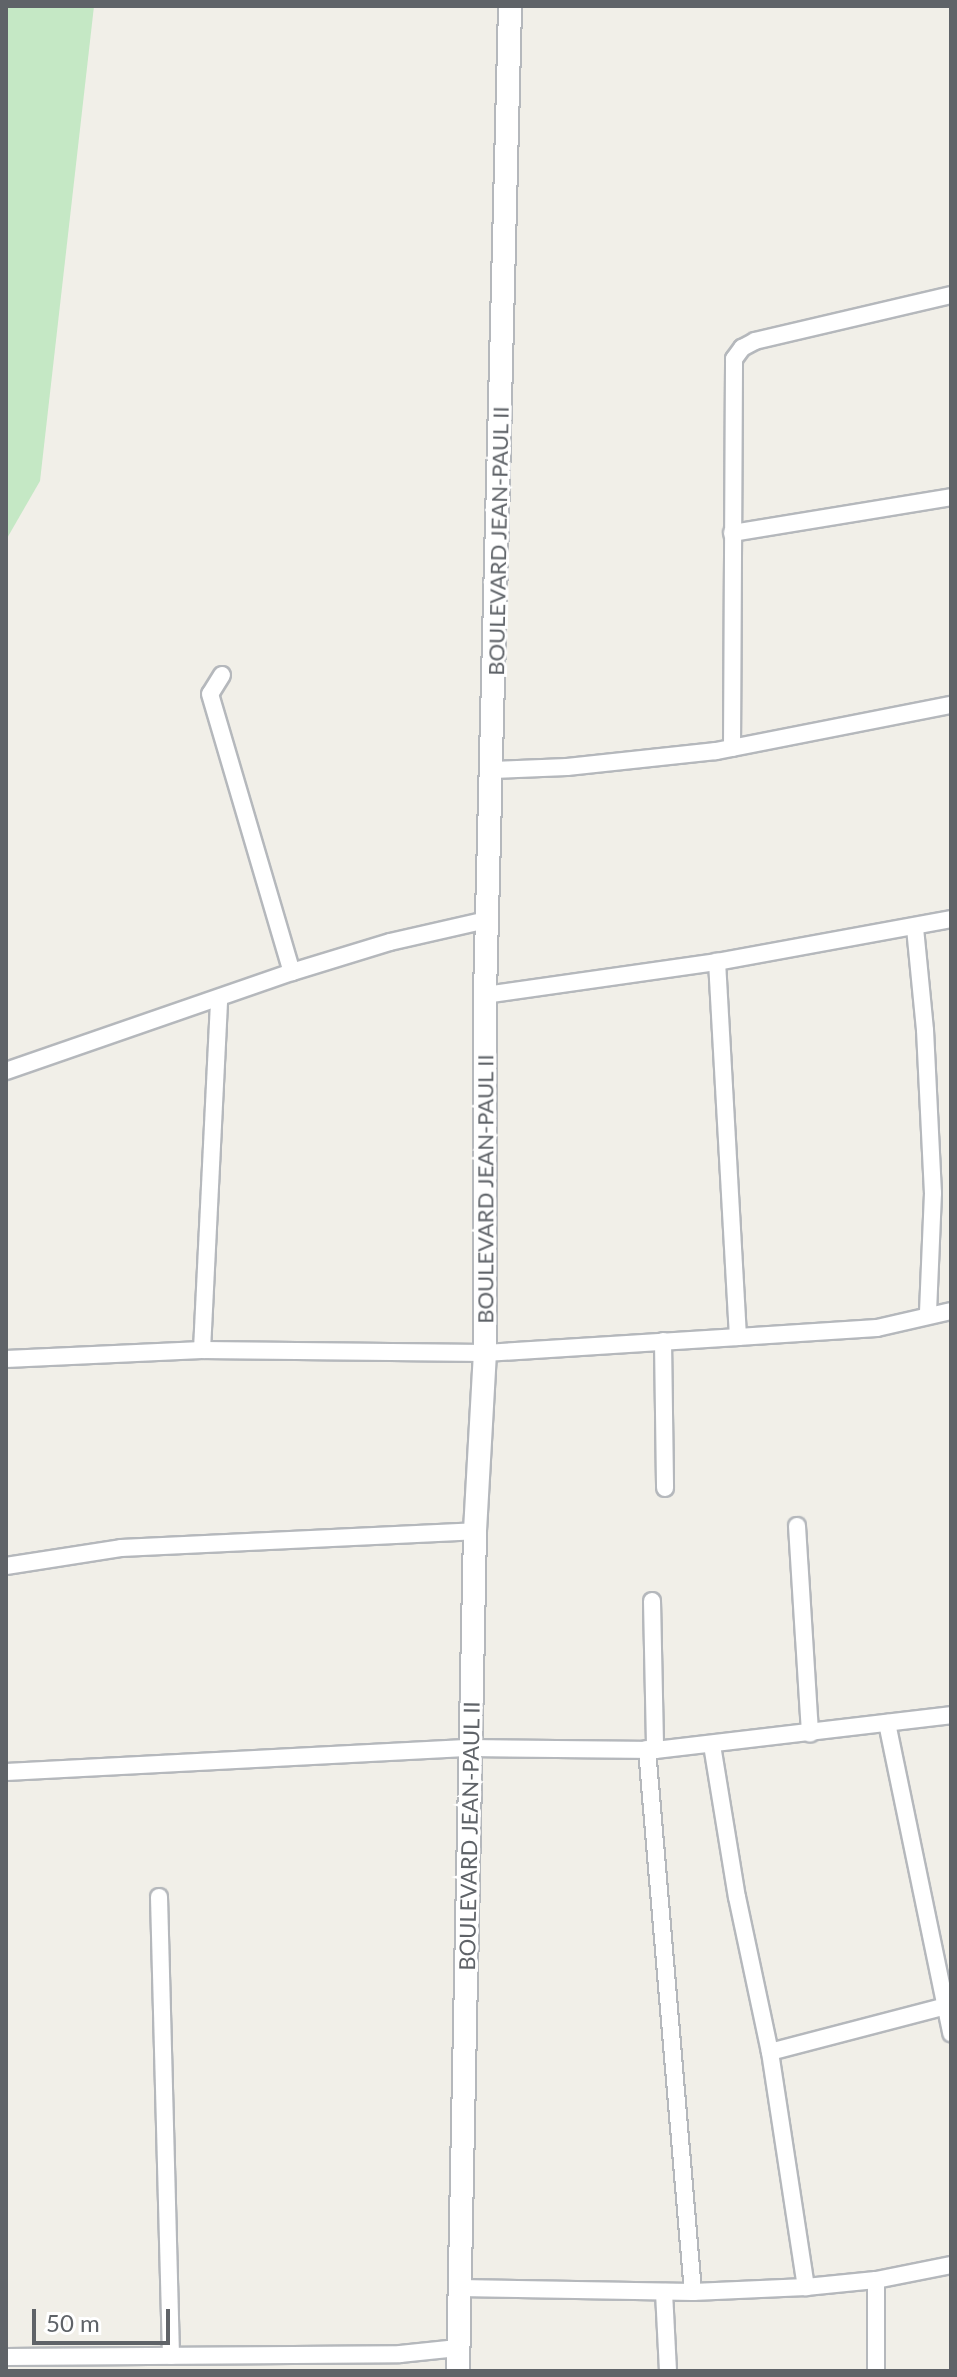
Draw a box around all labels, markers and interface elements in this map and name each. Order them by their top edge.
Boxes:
street label: BOULEVARD JEAN-PAUL II [482,405,514,677]
street label: BOULEVARD JEAN-PAUL II [472,1054,498,1324]
street label: BOULEVARD JEAN-PAUL II [453,1700,485,1972]
scale bar [36,2293,174,2343]
text: 50 m [46,2308,100,2337]

